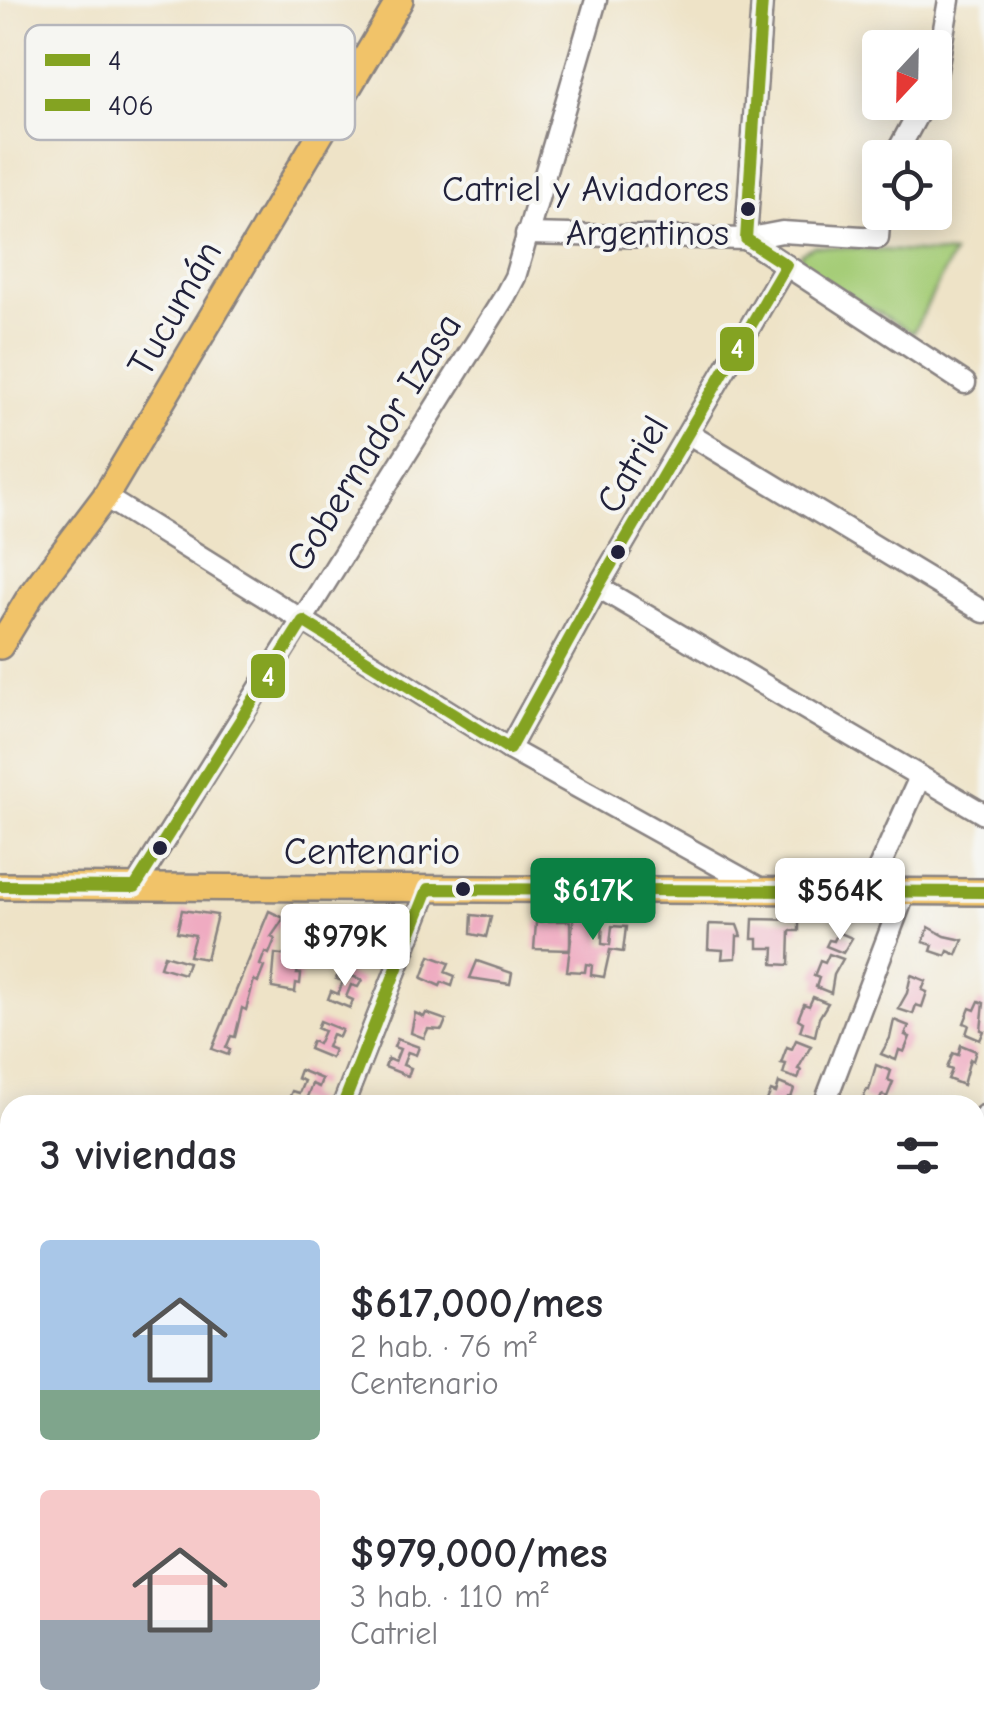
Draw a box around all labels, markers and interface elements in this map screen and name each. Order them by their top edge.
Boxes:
legend [25,25,355,140]
north arrow [862,30,952,120]
map controls [862,30,952,230]
text: 4 [108,45,122,77]
text: 406 [108,90,154,122]
button: locate [862,140,952,230]
place label: Catriel y Aviadores Argentinos [442,169,729,254]
marker: Catriel y Aviadores Argentinos [738,199,758,219]
street label: Tucumán [119,233,231,384]
street label: Gobernador Izasa [277,305,471,580]
line badge: 4 [718,325,756,373]
text: 4 [730,333,744,365]
street label: Catriel [588,408,678,521]
unlabelled marker [608,542,628,562]
line badge: 4 [249,652,287,700]
text: 4 [261,661,275,693]
street label: Centenario [284,830,460,874]
unlabelled marker [150,838,170,858]
pin: $617K [523,858,663,943]
pin: $564K [770,858,910,943]
text: $617K [553,872,634,909]
text: $564K [797,872,883,909]
unlabelled marker [453,879,473,899]
pin: $979K [275,904,415,989]
text: $979K [303,918,387,955]
icon: filters [890,1128,945,1183]
text: 3 viviendas [40,1131,236,1180]
text: $617,000/mes [350,1279,603,1328]
icon: home [120,1280,240,1400]
text: 2 hab. · 76 m² [350,1328,537,1365]
text: Centenario [350,1365,499,1402]
text: $979,000/mes [350,1529,608,1578]
icon: home [120,1530,240,1650]
text: 3 hab. · 110 m² [350,1578,549,1615]
text: Catriel [350,1615,438,1652]

